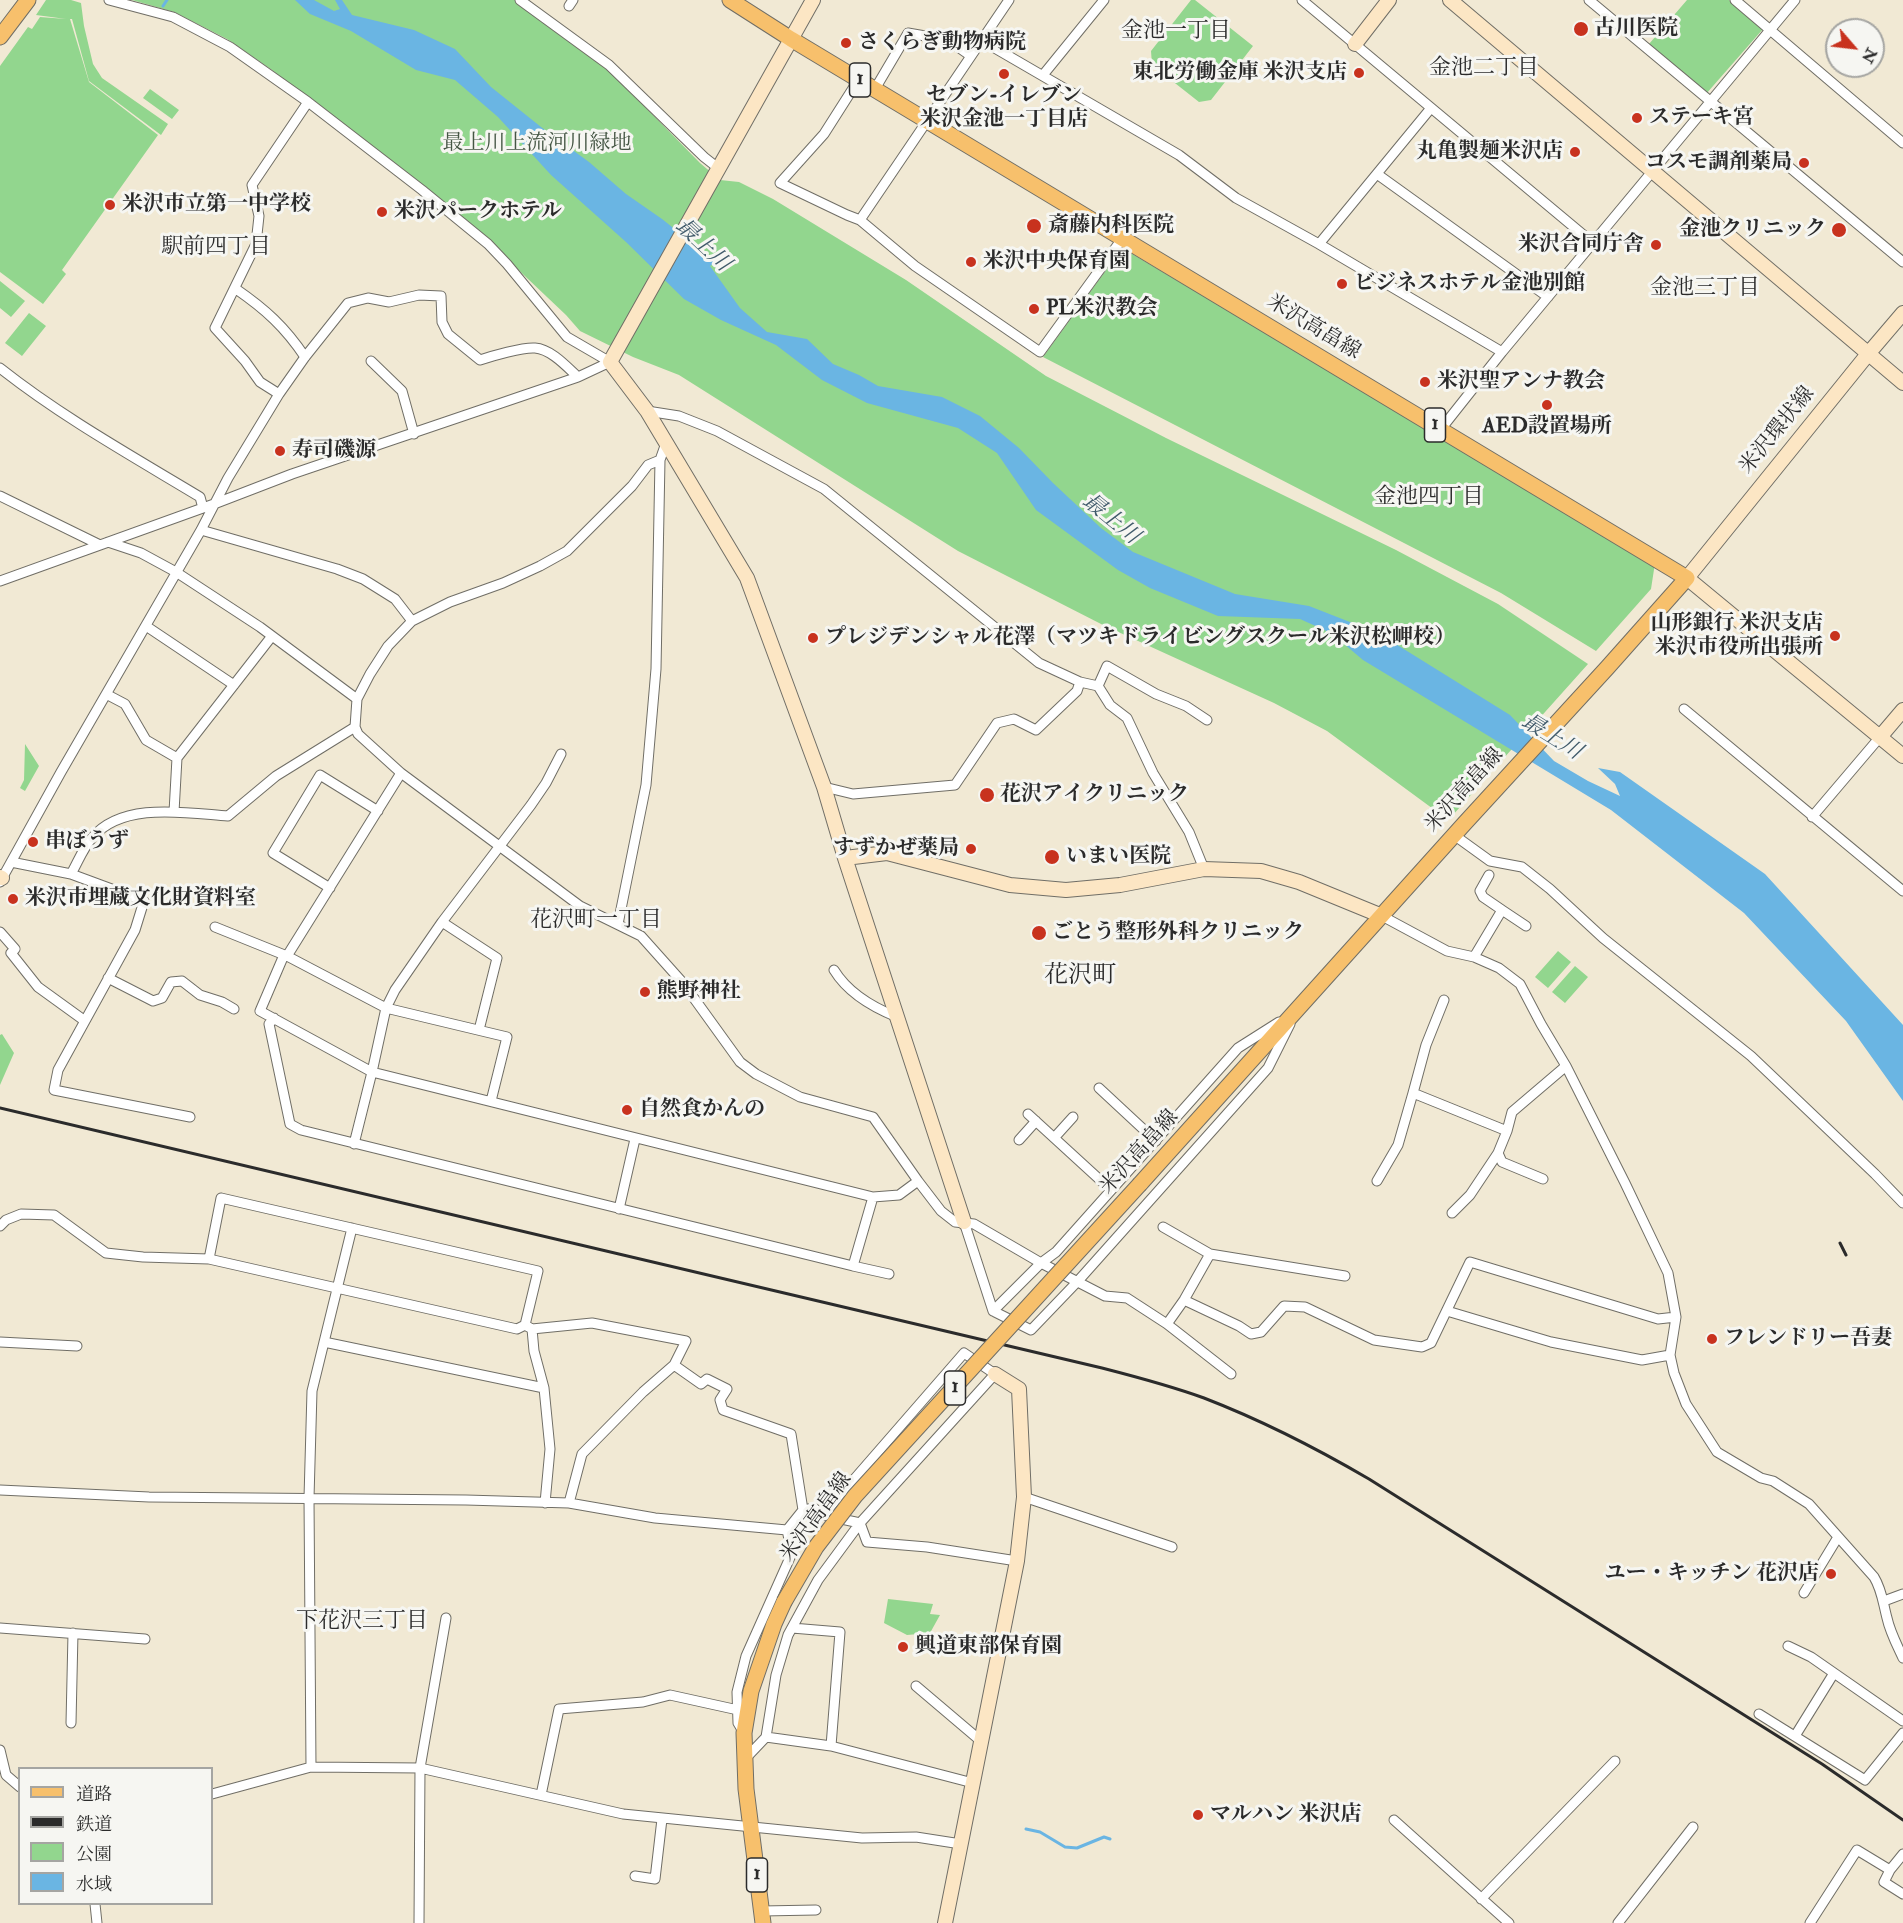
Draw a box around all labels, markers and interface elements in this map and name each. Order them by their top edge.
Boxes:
place label: 古川医院 [1594,16,1678,42]
north arrow [1825,18,1885,78]
district label: 金池一丁目 [1121,19,1231,45]
marker: 古川医院 [1572,20,1590,38]
place label: さくらぎ動物病院 [858,30,1026,56]
marker: さくらぎ動物病院 [839,36,853,50]
text: N [1857,44,1881,67]
district label: 金池二丁目 [1429,56,1539,82]
place label: 東北労働金庫 米沢支店 [1133,60,1347,86]
road number: 1 [850,63,870,97]
marker: 東北労働金庫 米沢支店 [1352,66,1366,80]
marker: セブン-イレブン 米沢金池一丁目店 [997,67,1011,81]
place label: セブン-イレブン 米沢金池一丁目店 [920,83,1088,133]
place label: ステーキ宮 [1649,105,1754,131]
marker: ステーキ宮 [1630,111,1644,125]
park label: 最上川上流河川緑地 [443,131,631,157]
place label: 丸亀製麺米沢店 [1416,139,1563,165]
marker: 丸亀製麺米沢店 [1568,145,1582,159]
place label: コスモ調剤薬局 [1645,150,1792,176]
marker: コスモ調剤薬局 [1797,156,1811,170]
place label: 米沢市立第一中学校 [122,192,311,218]
marker: 米沢市立第一中学校 [103,198,117,212]
place label: 米沢パークホテル [394,199,562,225]
marker: 米沢パークホテル [375,205,389,219]
place label: 斎藤内科医院 [1048,213,1174,239]
water label: 最上川 [669,214,735,278]
marker: 斎藤内科医院 [1025,217,1043,235]
place label: 金池クリニック [1679,217,1826,243]
marker: 金池クリニック [1830,221,1848,239]
place label: 米沢合同庁舎 [1518,232,1644,258]
district label: 駅前四丁目 [161,235,271,261]
marker: 米沢合同庁舎 [1649,238,1663,252]
place label: 米沢中央保育園 [983,249,1130,275]
marker: 米沢中央保育園 [964,255,978,269]
place label: ビジネスホテル金池別館 [1354,271,1585,297]
district label: 金池三丁目 [1650,276,1760,302]
marker: ビジネスホテル金池別館 [1335,277,1349,291]
street label: 米沢高畠線 [1262,290,1364,366]
place label: PL米沢教会 [1046,296,1158,322]
marker: PL米沢教会 [1027,302,1041,316]
place label: 米沢聖アンナ教会 [1437,369,1605,395]
marker: 米沢聖アンナ教会 [1418,375,1432,389]
street label: 米沢環状線 [1735,382,1821,480]
marker: AED設置場所 [1540,398,1554,412]
road number: 1 [1424,408,1446,442]
place label: AED設置場所 [1482,414,1612,440]
place label: 寿司磯源 [292,438,376,464]
marker: 寿司磯源 [273,444,287,458]
district label: 金池四丁目 [1374,485,1484,511]
water label: 最上川 [1076,489,1144,551]
place label: 山形銀行 米沢支店 米沢市役所出張所 [1651,611,1823,661]
place label: プレジデンシャル花澤（マツキドライビングスクール米沢松岬校） [825,625,1455,651]
marker: 山形銀行 米沢支店 米沢市役所出張所 [1828,629,1842,643]
marker: プレジデンシャル花澤（マツキドライビングスクール米沢松岬校） [806,631,820,645]
water label: 最上川 [1516,709,1586,767]
street label: 米沢高畠線 [1421,744,1509,838]
place label: 花沢アイクリニック [1000,782,1189,808]
marker: 花沢アイクリニック [978,786,996,804]
place label: 串ぼうず [45,829,129,855]
marker: 串ぼうず [26,835,40,849]
place label: すずかぜ薬局 [833,836,959,862]
marker: すずかぜ薬局 [964,842,978,856]
place label: いまい医院 [1066,844,1171,870]
marker: いまい医院 [1043,848,1061,866]
place label: 米沢市埋蔵文化財資料室 [25,886,256,912]
marker: 米沢市埋蔵文化財資料室 [6,892,20,906]
district label: 花沢町一丁目 [530,908,662,934]
place label: ごとう整形外科クリニック [1052,920,1304,946]
marker: ごとう整形外科クリニック [1030,924,1048,942]
district label: 花沢町 [1044,963,1116,991]
place label: 熊野神社 [657,979,741,1005]
marker: 熊野神社 [638,985,652,999]
place label: 自然食かんの [639,1097,765,1123]
marker: 自然食かんの [620,1103,634,1117]
street label: 米沢高畠線 [1096,1106,1184,1200]
place label: フレンドリー吾妻 [1724,1326,1892,1352]
marker: フレンドリー吾妻 [1705,1332,1719,1346]
road number: 1 [944,1371,966,1405]
street label: 米沢高畠線 [776,1468,858,1568]
place label: ユー・キッチン 花沢店 [1605,1561,1819,1587]
marker: ユー・キッチン 花沢店 [1824,1567,1838,1581]
district label: 下花沢三丁目 [296,1609,428,1635]
place label: 興道東部保育園 [915,1634,1062,1660]
marker: 興道東部保育園 [896,1640,910,1654]
legend [18,1767,213,1905]
text: 道路 [76,1783,112,1806]
place label: マルハン 米沢店 [1210,1802,1361,1828]
marker: マルハン 米沢店 [1191,1808,1205,1822]
text: 鉄道 [76,1813,112,1836]
text: 公園 [76,1843,112,1866]
road number: 1 [746,1858,768,1892]
text: 水域 [76,1873,112,1896]

